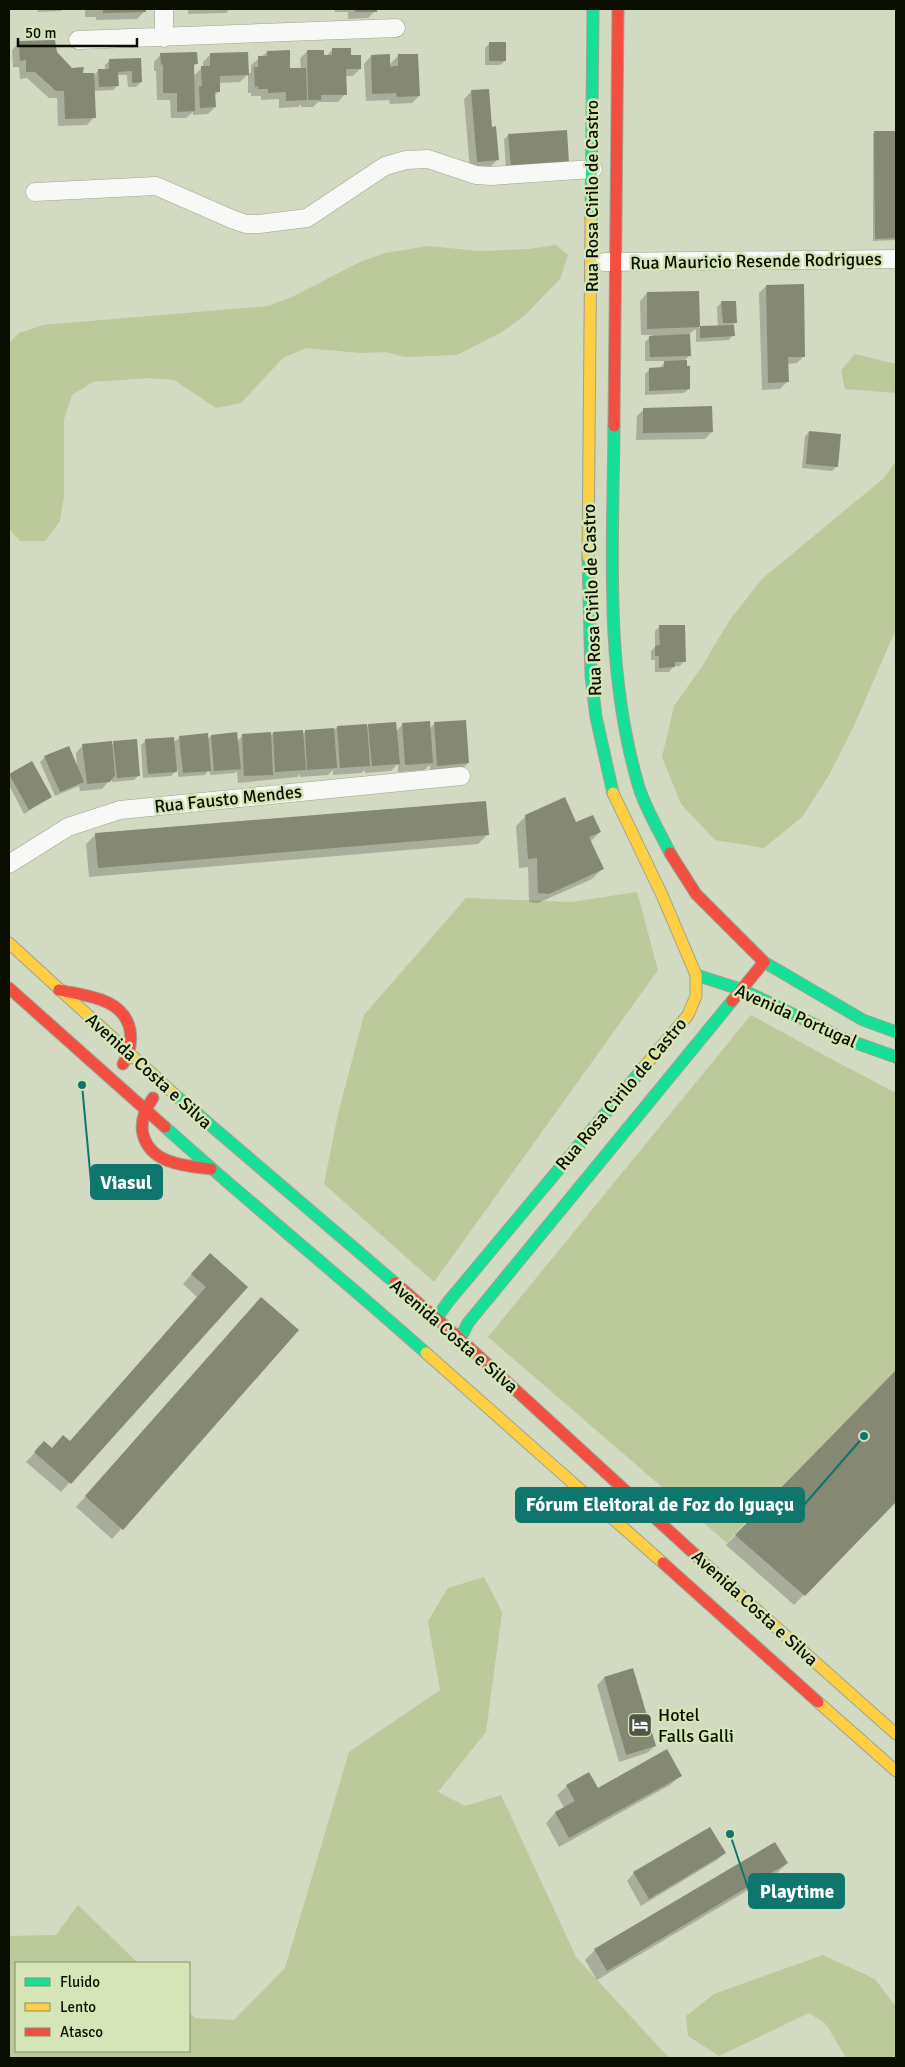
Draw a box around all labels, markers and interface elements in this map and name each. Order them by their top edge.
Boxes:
scale bar [18,15,136,47]
text: 50 m [25,24,56,42]
street label: Rua Rosa Cirilo de Castro [581,100,603,292]
street label: Rua Mauricio Resende Rodrigues [630,248,882,274]
street label: Rua Rosa Cirilo de Castro [578,503,606,697]
street label: Rua Fausto Mendes [153,780,303,818]
street label: Avenida Portugal [732,979,860,1053]
street label: Avenida Costa e Silva [81,1008,217,1134]
street label: Rua Rosa Cirilo de Castro [551,1013,691,1175]
callout: Viasul [91,1165,162,1199]
text: Viasul [100,1171,152,1195]
street label: Avenida Costa e Silva [385,1274,523,1398]
callout: Fórum Eleitoral de Foz do Iguaçu [516,1488,804,1522]
text: Fórum Eleitoral de Foz do Iguaçu [526,1493,794,1517]
street label: Avenida Costa e Silva [687,1545,823,1671]
place label: Hotel Falls Galli [658,1704,734,1747]
hotel icon: Hotel Falls Galli [627,1712,653,1738]
callout: Playtime [749,1874,844,1908]
text: Playtime [760,1880,834,1904]
legend [15,1962,190,2052]
text: Fluido [60,1973,100,1991]
text: Lento [60,1998,96,2016]
text: Atasco [60,2023,103,2041]

